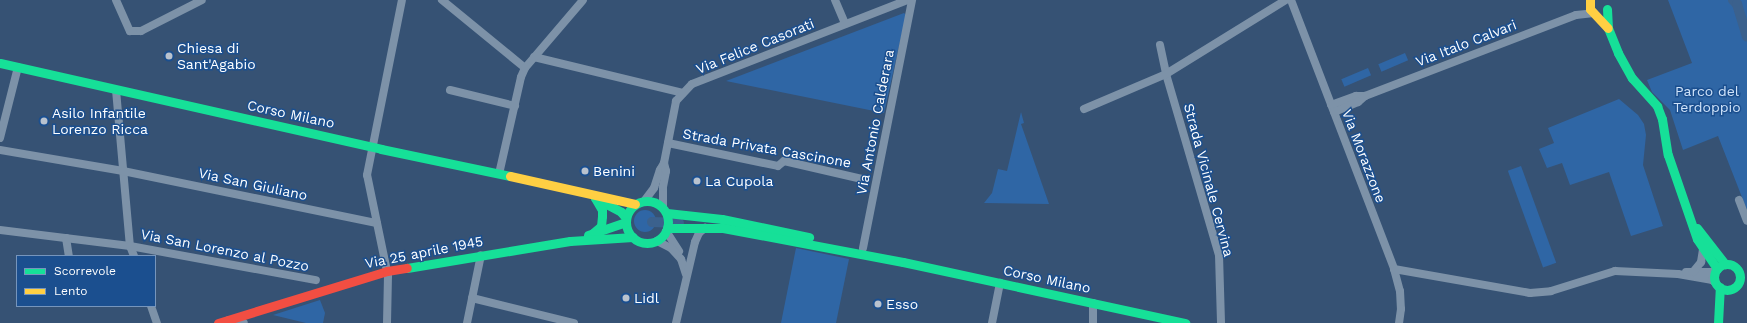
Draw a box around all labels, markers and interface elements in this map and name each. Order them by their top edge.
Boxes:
street label: Via Felice Casorati [693,15,817,77]
street label: Via Italo Calvari [1413,16,1519,70]
place label: Chiesa di Sant'Agabio [177,40,256,72]
street label: Via Antonio Calderara [853,47,897,197]
marker: Chiesa di Sant'Agabio [164,51,174,61]
park label: Parco del Terdoppio [1673,83,1741,116]
street label: Corso Milano [246,97,336,131]
street label: Strada Vicinale Cervina [1180,101,1238,259]
place label: Asilo Infantile Lorenzo Ricca [52,105,148,138]
street label: Via Morazzone [1338,107,1390,205]
marker: Asilo Infantile Lorenzo Ricca [39,116,49,126]
street label: Strada Privata Cascinone [681,125,853,171]
place label: Benini [593,163,635,179]
street label: Via San Giuliano [197,164,309,204]
marker: Benini [580,166,590,176]
place label: La Cupola [705,173,774,189]
marker: La Cupola [692,176,702,186]
street label: Via San Lorenzo al Pozzo [139,225,311,275]
street label: Via 25 aprile 1945 [363,232,485,272]
legend [16,255,156,307]
street label: Corso Milano [1002,262,1092,296]
text: Scorrevole [54,264,116,278]
text: Lento [54,284,88,298]
place label: Lidl [634,290,659,306]
marker: Lidl [621,293,631,303]
place label: Esso [886,296,918,312]
marker: Esso [873,299,883,309]

